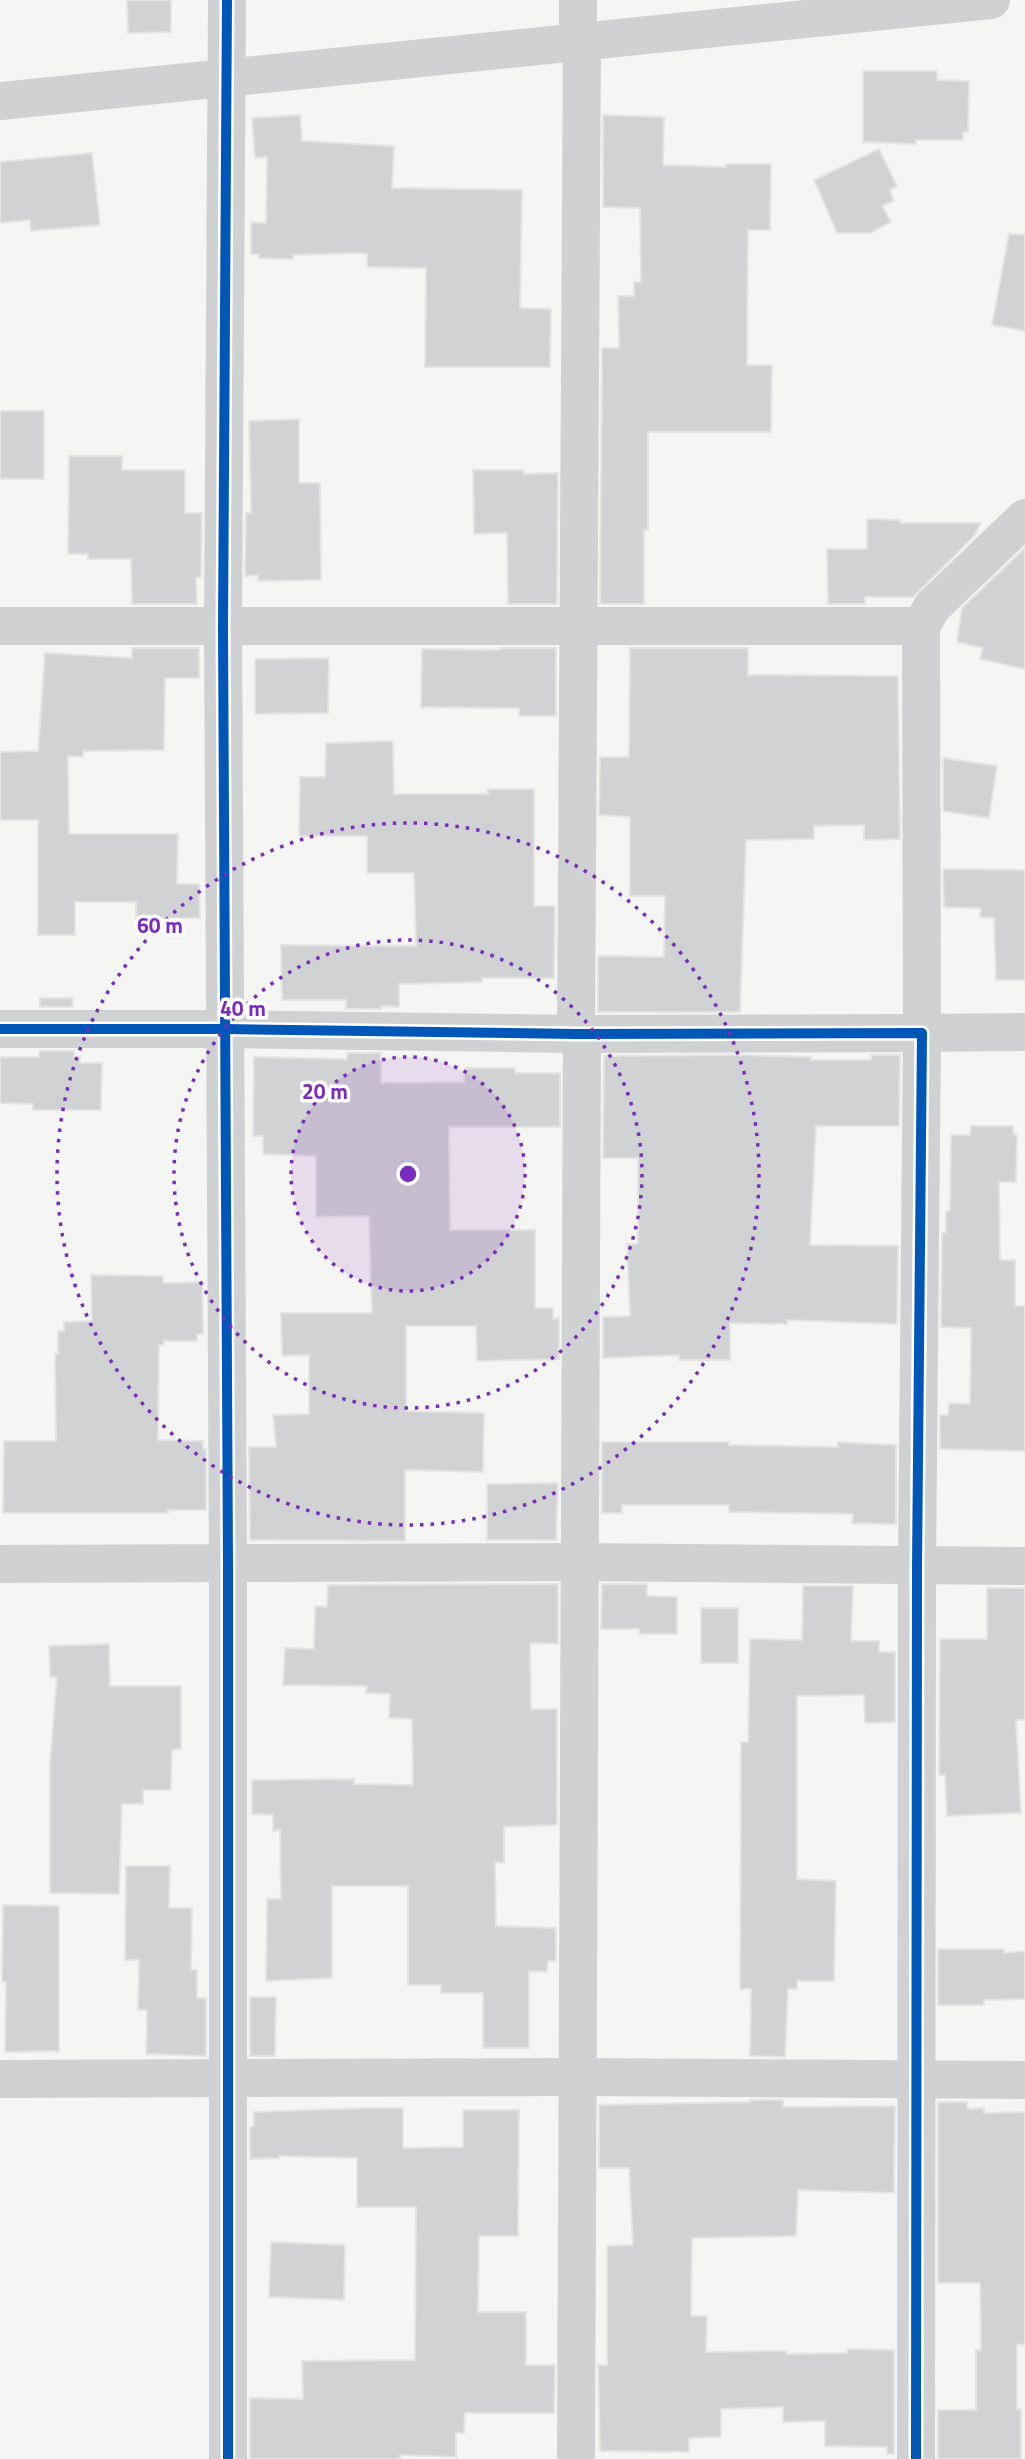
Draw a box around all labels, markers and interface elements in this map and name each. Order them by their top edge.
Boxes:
text: 60 m [137,909,183,941]
text: 40 m [220,992,266,1024]
text: 20 m [302,1075,348,1107]
centre of rings [396,1162,420,1186]

